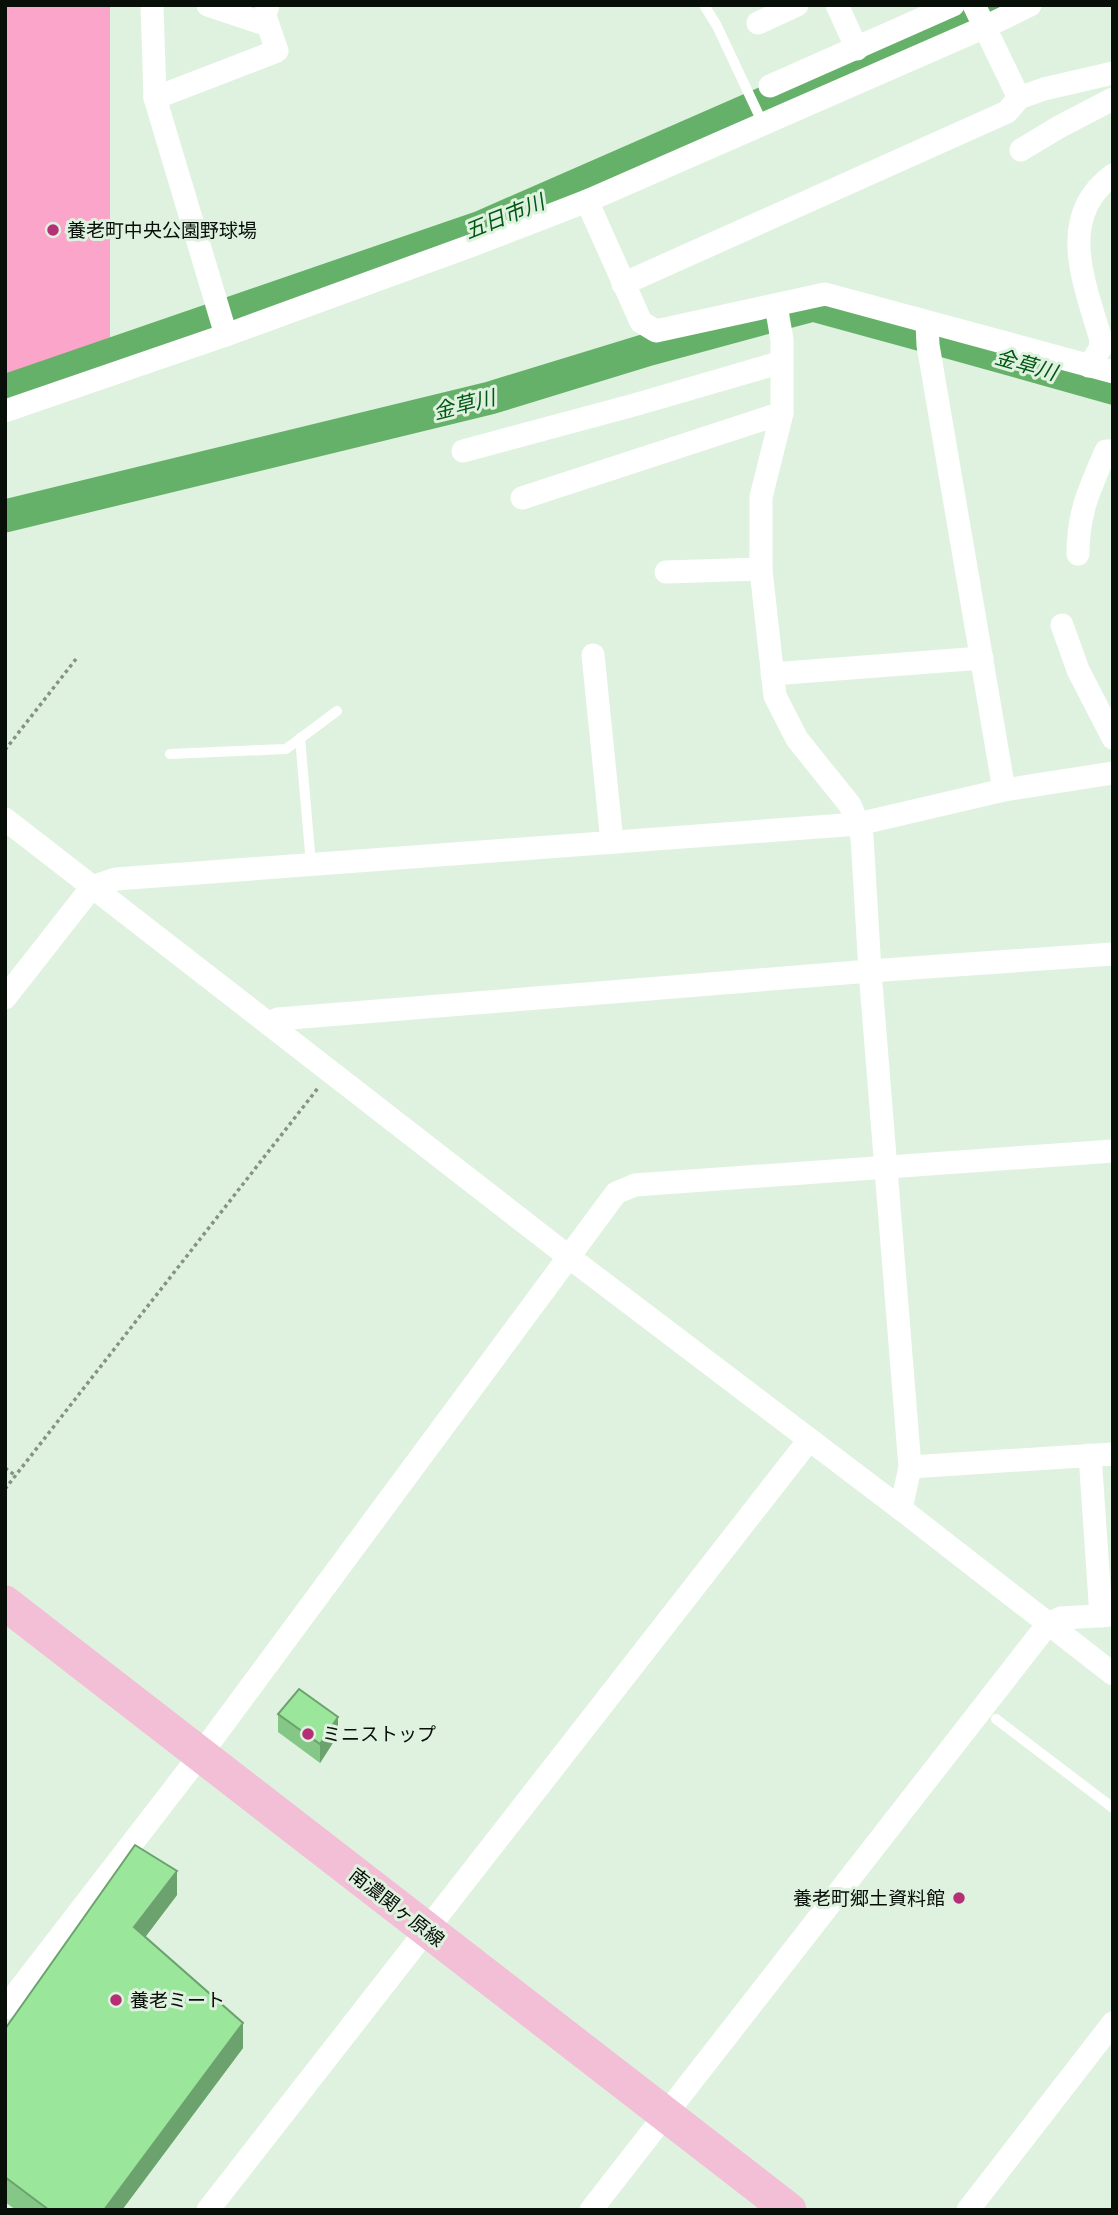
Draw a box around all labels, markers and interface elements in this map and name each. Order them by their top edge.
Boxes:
water label: 五日市川 [461,188,549,243]
place label: 養老町中央公園野球場 [67,219,257,241]
marker: 養老町中央公園野球場 [45,222,61,238]
water label: 金草川 [992,344,1062,385]
water label: 金草川 [431,384,499,423]
place label: ミニストップ [322,1723,436,1745]
marker: ミニストップ [300,1726,316,1742]
street label: 南濃関ヶ原線 [345,1863,449,1951]
place label: 養老町郷土資料館 [793,1887,945,1909]
marker: 養老町郷土資料館 [951,1890,967,1906]
place label: 養老ミート [130,1989,225,2011]
marker: 養老ミート [108,1992,124,2008]

